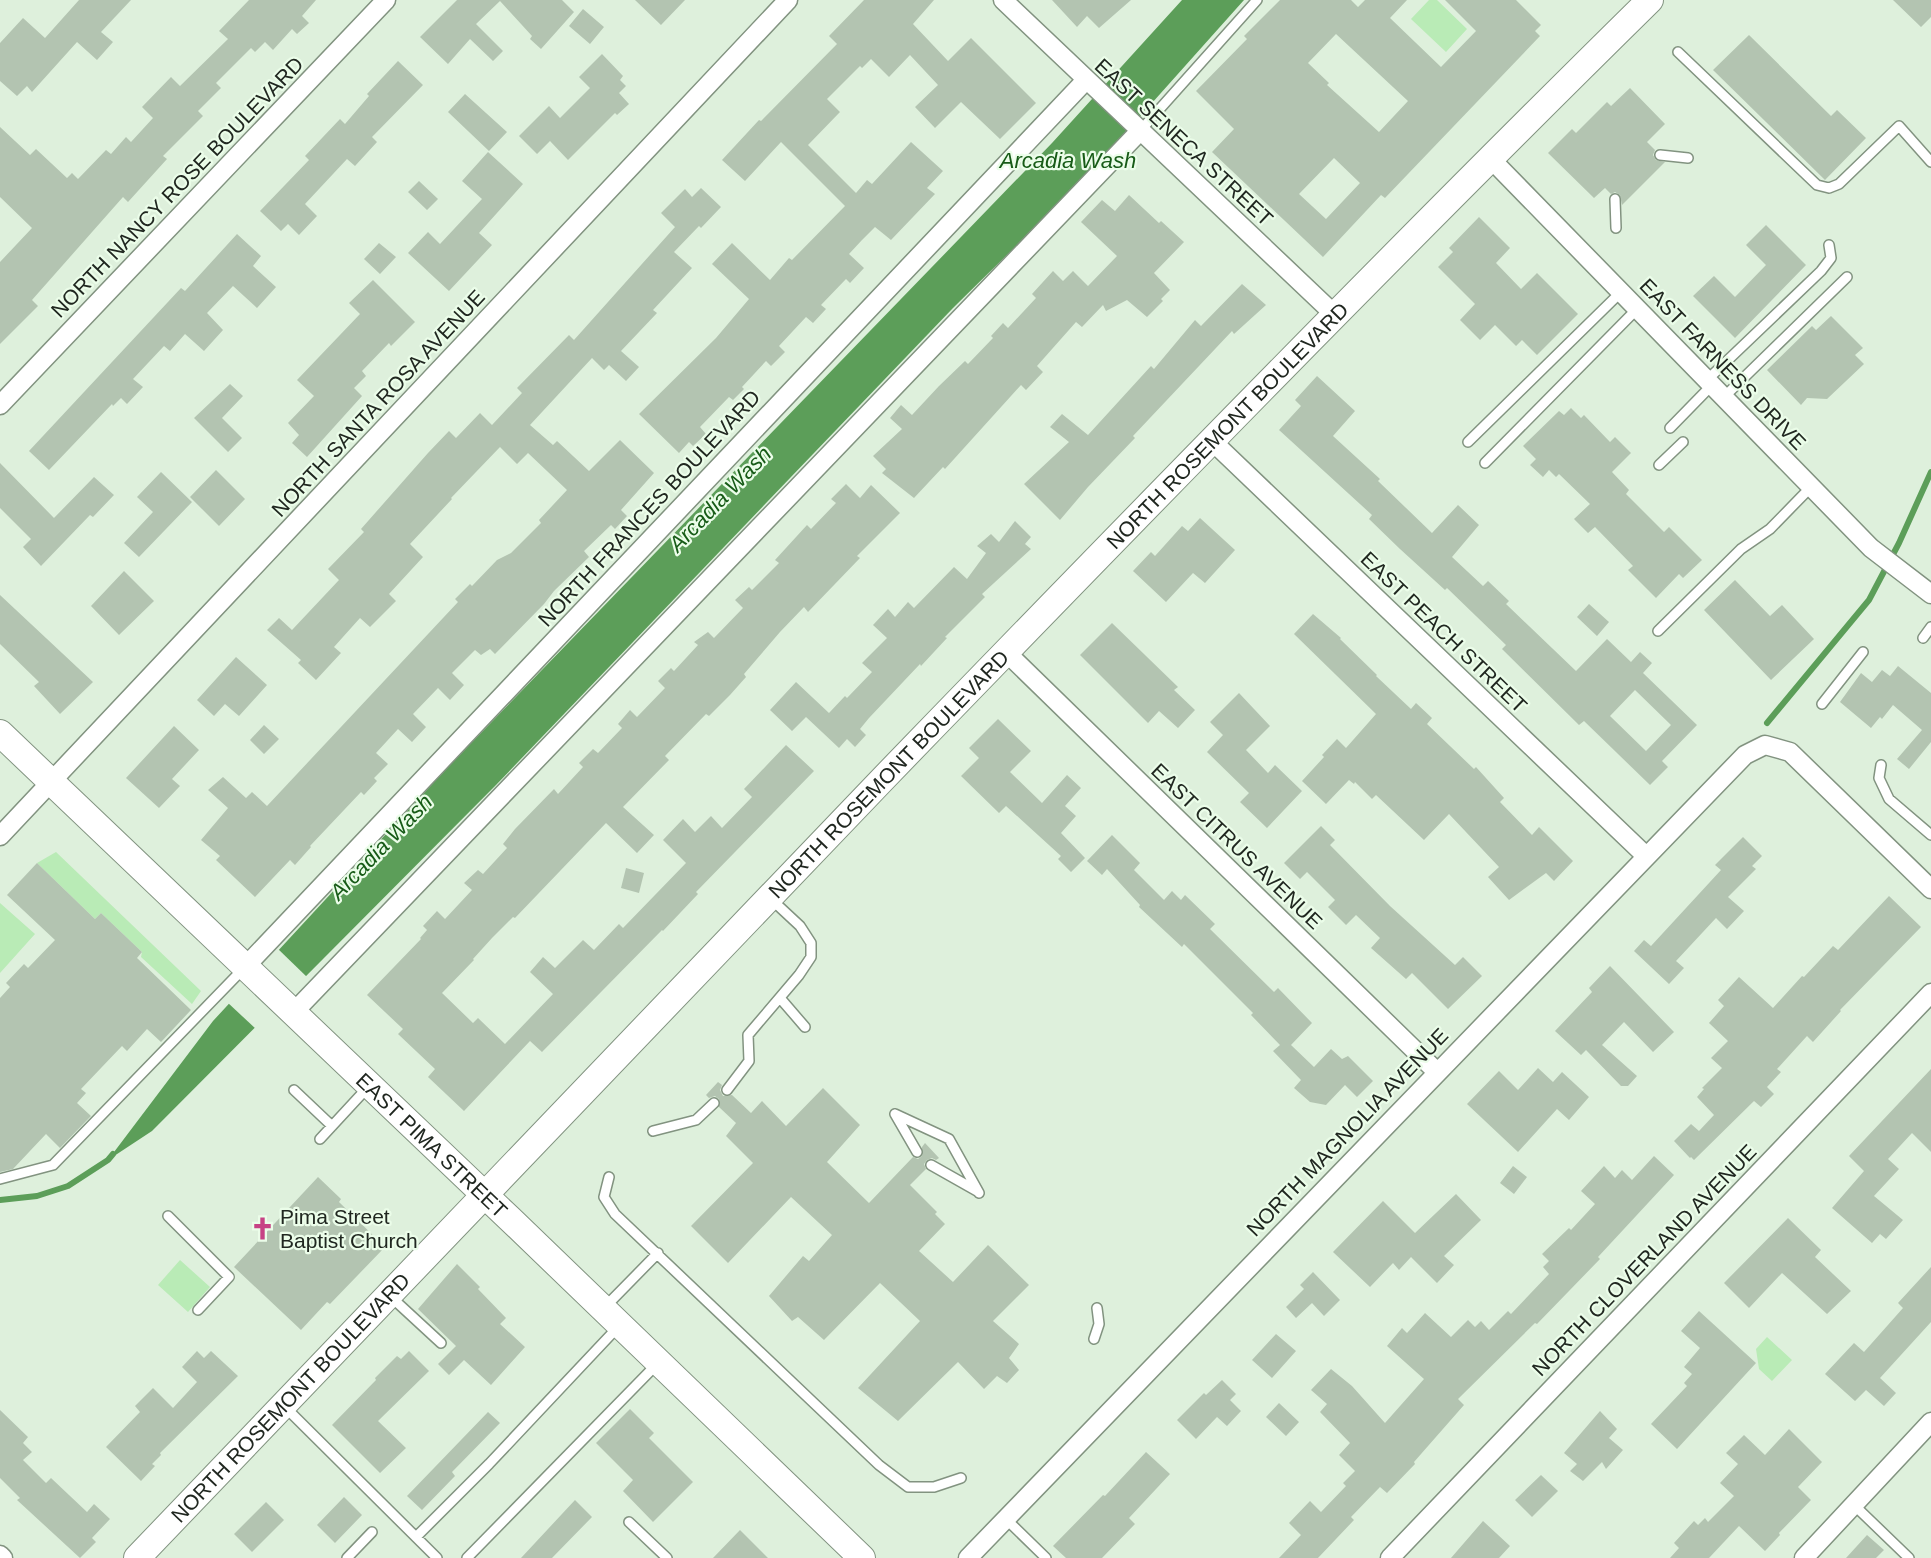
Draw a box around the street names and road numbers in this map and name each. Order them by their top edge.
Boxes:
street label: NORTH NANCY ROSE BOULEVARD [46,52,308,322]
street label: EAST SENECA STREET [1091,54,1278,230]
street label: EAST FARNESS DRIVE [1635,274,1811,454]
street label: NORTH SANTA ROSA AVENUE [267,285,489,521]
street label: NORTH ROSEMONT BOULEVARD [1102,298,1352,553]
street label: NORTH FRANCES BOULEVARD [533,385,765,631]
street label: EAST PEACH STREET [1356,547,1532,717]
street label: NORTH ROSEMONT BOULEVARD [763,645,1013,902]
street label: EAST CITRUS AVENUE [1147,759,1327,933]
street label: NORTH MAGNOLIA AVENUE [1242,1024,1452,1240]
street label: EAST PIMA STREET [352,1068,512,1222]
street label: NORTH CLOVERLAND AVENUE [1527,1140,1761,1380]
street label: NORTH ROSEMONT BOULEVARD [166,1268,414,1526]

